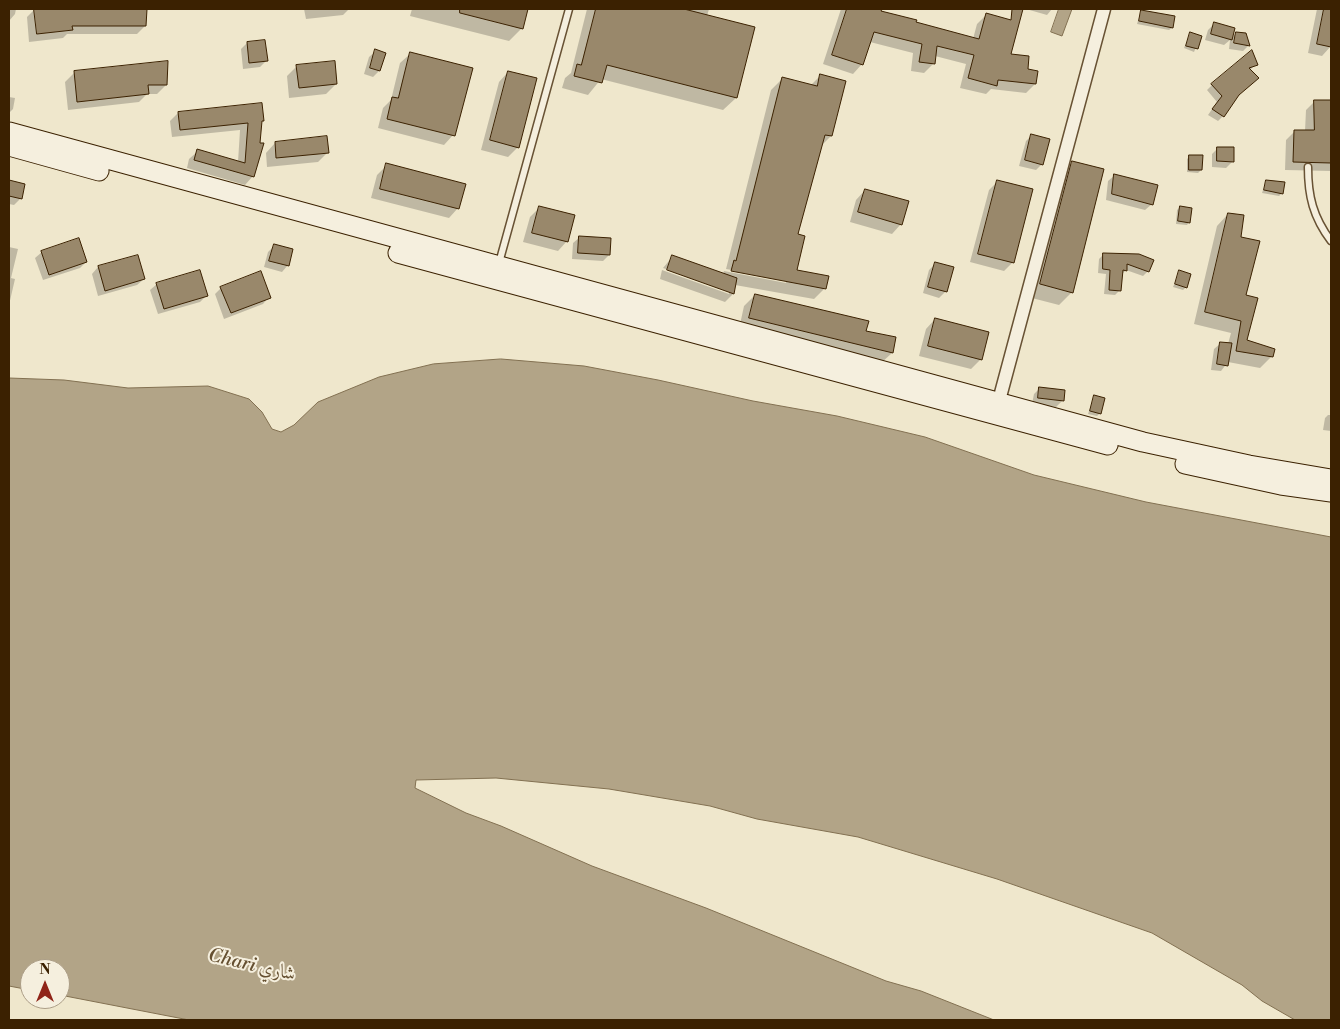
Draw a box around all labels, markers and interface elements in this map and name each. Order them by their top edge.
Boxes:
water label: Chari شاري [206,945,298,987]
north arrow [20,959,70,1009]
text: N [39,961,51,979]

